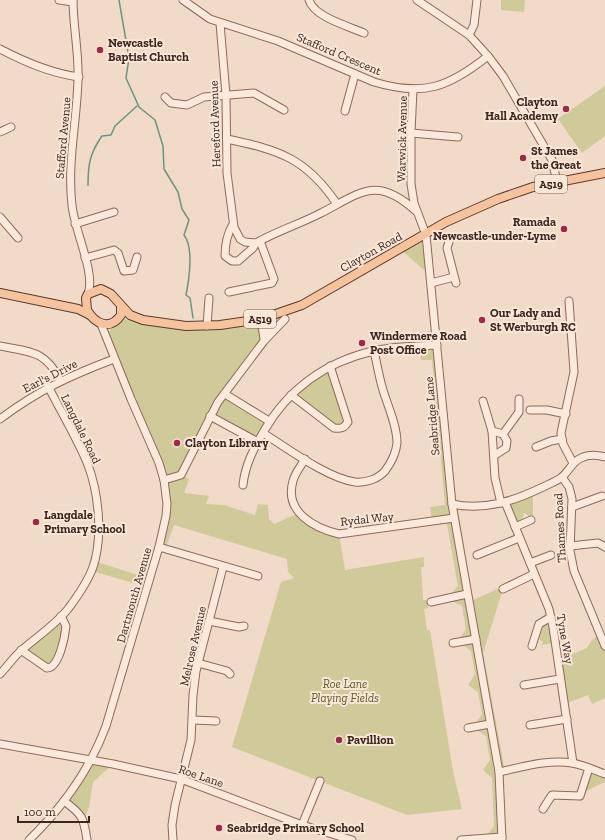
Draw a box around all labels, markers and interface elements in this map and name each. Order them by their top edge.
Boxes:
street label: Stafford Crescent [295,30,384,78]
place label: Newcastle Baptist Church [108,36,189,64]
marker: Newcastle Baptist Church [95,45,105,55]
street label: Hereford Avenue [206,80,224,168]
street label: Warwick Avenue [394,95,410,182]
place label: Clayton Hall Academy [485,95,559,123]
street label: Stafford Avenue [52,96,74,180]
marker: Clayton Hall Academy [561,104,571,114]
place label: St James the Great [531,144,581,172]
marker: St James the Great [518,153,528,163]
road number: A519 [535,175,567,193]
place label: Ramada Newcastle-under-Lyme [433,215,556,243]
marker: Ramada Newcastle-under-Lyme [559,224,569,234]
street label: Clayton Road [338,229,405,275]
place label: Our Lady and St Werburgh RC [490,306,576,334]
road number: A519 [244,310,276,328]
marker: Our Lady and St Werburgh RC [477,315,487,325]
place label: Windermere Road Post Office [370,329,467,357]
marker: Windermere Road Post Office [357,338,367,348]
street label: Earl's Drive [20,356,80,396]
street label: Seabridge Lane [422,376,442,456]
street label: Langdale Road [58,392,104,466]
place label: Clayton Library [185,436,269,450]
marker: Clayton Library [172,438,182,448]
street label: Thames Road [551,492,569,563]
place label: Langdale Primary School [44,508,126,536]
street label: Rydal Way [340,509,395,529]
marker: Langdale Primary School [31,517,41,527]
street label: Dartmouth Avenue [114,545,154,644]
street label: Melrose Avenue [177,604,209,687]
street label: Tyne Way [554,613,576,666]
park label: Roe Lane Playing Fields [311,677,379,705]
place label: Pavillion [347,733,394,747]
marker: Pavillion [334,735,344,745]
street label: Roe Lane [177,762,226,790]
scale bar [18,798,89,824]
text: 100 m [24,805,56,819]
place label: Seabridge Primary School [227,821,365,835]
marker: Seabridge Primary School [214,823,224,833]

